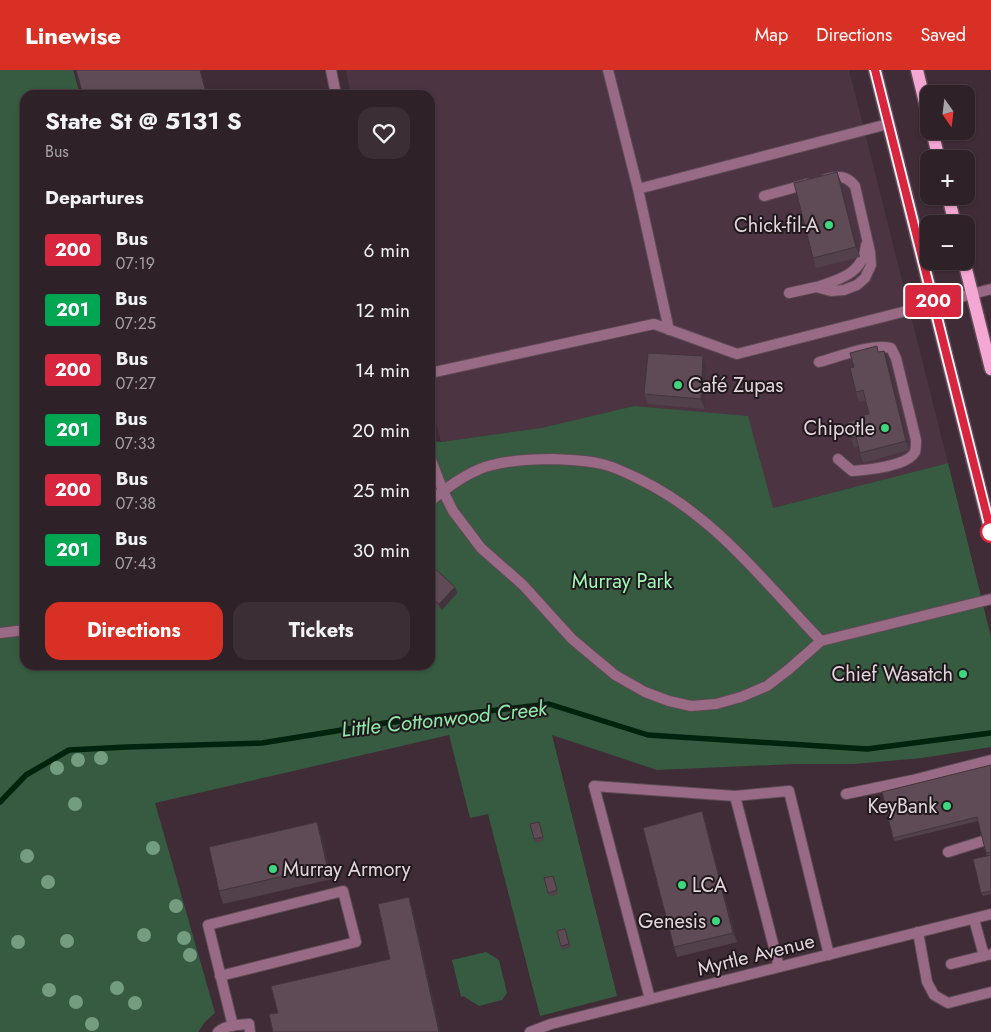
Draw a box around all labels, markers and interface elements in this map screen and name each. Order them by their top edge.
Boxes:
text: Linewise [25,18,121,53]
text: Map [755,22,788,48]
text: Directions [816,22,892,48]
text: Saved [920,22,966,48]
north arrow [920,85,975,140]
map controls [920,85,975,270]
text: State St @ 5131 S [45,103,242,138]
button: heart [358,107,410,159]
text: Bus [45,140,69,163]
button: + [920,150,975,205]
text: Departures [45,184,144,211]
place label: Chick-fil-A [734,211,820,240]
button: − [920,215,975,270]
marker: Chick-fil-A [823,219,835,231]
text: Bus [116,225,148,252]
text: 200 [55,237,91,263]
text: 6 min [364,237,410,264]
text: 07:19 [116,252,155,275]
text: Bus [115,285,147,312]
line badge: 200 [904,285,962,317]
text: 200 [915,288,951,314]
text: 201 [56,297,89,323]
text: 12 min [355,297,410,324]
text: 07:25 [115,312,156,335]
text: Bus [116,345,148,372]
text: 200 [55,357,91,383]
text: 14 min [355,357,410,384]
place label: Café Zupas [688,371,783,400]
text: 07:27 [116,372,156,395]
marker: Café Zupas [672,379,684,391]
text: Bus [115,405,147,432]
place label: Chipotle [804,414,875,443]
text: 201 [56,417,89,443]
text: 20 min [352,417,410,444]
marker: Chipotle [879,422,891,434]
text: 07:33 [115,432,155,455]
text: Bus [116,465,148,492]
text: 200 [55,477,91,503]
text: 25 min [353,477,410,504]
text: 07:38 [116,492,156,515]
unlabelled marker [980,521,991,543]
text: Bus [115,525,147,552]
text: 201 [56,537,89,563]
text: 30 min [353,537,410,564]
text: 07:43 [115,552,156,575]
park label: Murray Park [572,567,672,596]
button: Directions [45,602,223,660]
button: Tickets [233,602,410,660]
place label: Chief Wasatch [832,660,953,689]
marker: Chief Wasatch [957,668,969,680]
water label: Little Cottonwood Creek [340,693,549,745]
place label: KeyBank [867,792,937,821]
marker: KeyBank [941,800,953,812]
place label: Murray Armory [283,855,411,884]
marker: Murray Armory [267,863,279,875]
place label: LCA [692,871,728,900]
marker: LCA [676,879,688,891]
place label: Genesis [638,907,706,936]
marker: Genesis [710,915,722,927]
street label: Myrtle Avenue [694,926,818,984]

